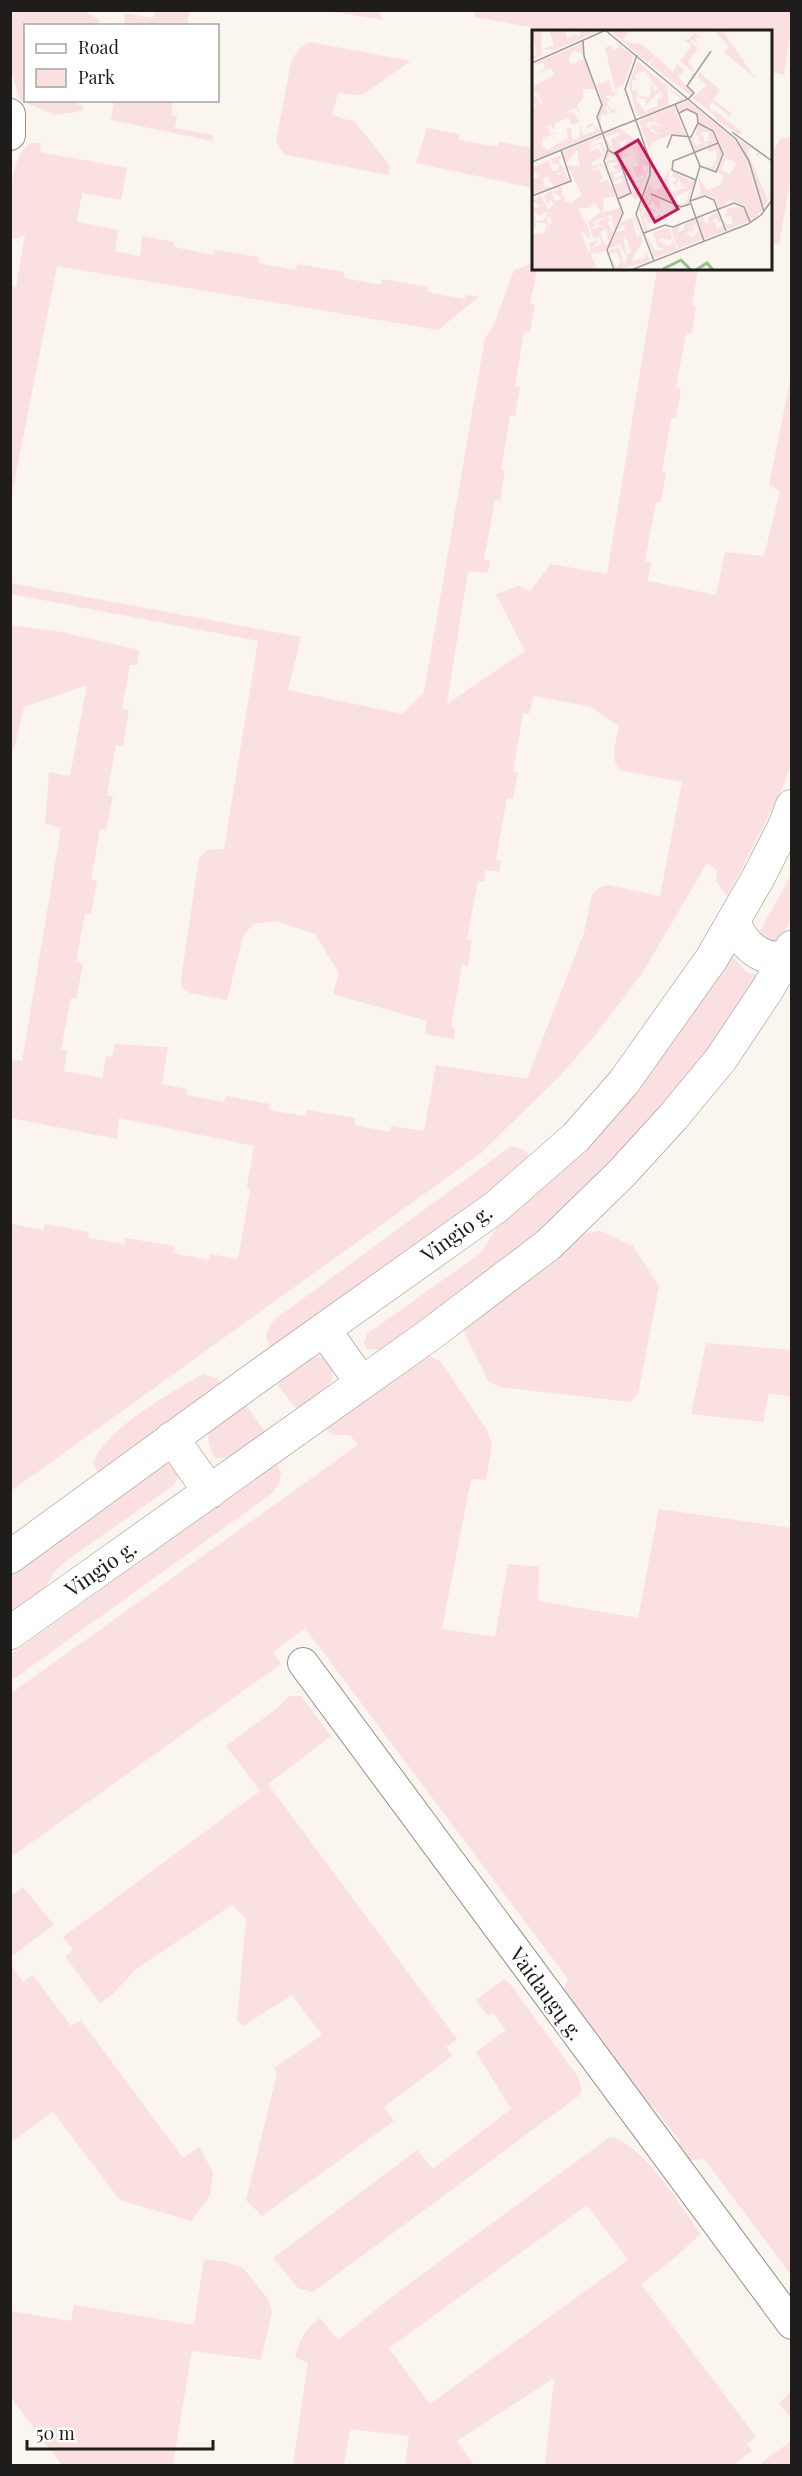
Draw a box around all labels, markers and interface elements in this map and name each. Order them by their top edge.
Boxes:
legend [24,24,219,102]
inset map [532,30,772,270]
text: Road [78,35,119,59]
text: Park [78,65,115,89]
street label: Vingio g. [414,1197,497,1268]
street label: Vingio g. [58,1533,141,1603]
street label: Vaidaugų g. [504,1940,591,2045]
scale bar [27,2413,213,2451]
text: 50 m [36,2421,75,2445]

